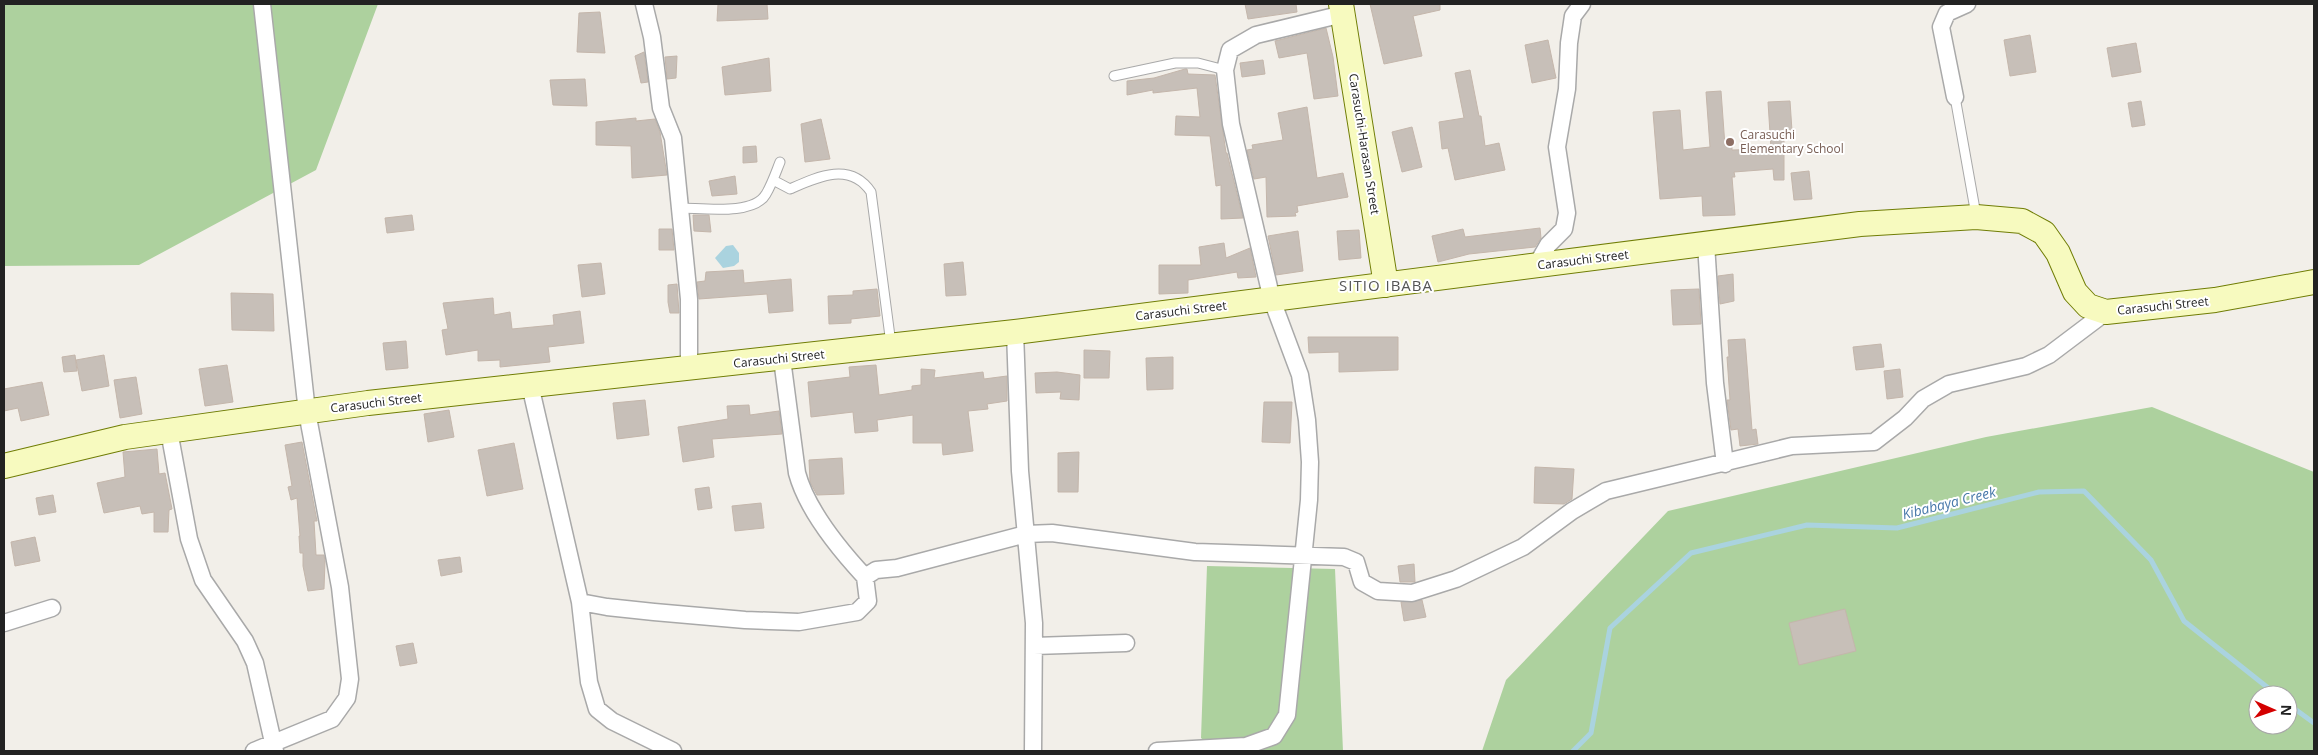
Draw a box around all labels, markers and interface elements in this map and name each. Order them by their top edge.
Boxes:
street label: Carasuchi-Harasan Street [1345,72,1384,216]
place label: Carasuchi Elementary School [1740,126,1844,157]
marker: Carasuchi Elementary School [1724,136,1736,148]
street label: Carasuchi Street [1536,245,1629,274]
district label: SITIO IBABA [1339,275,1433,295]
street label: Carasuchi Street [2116,292,2209,319]
street label: Carasuchi Street [1134,296,1227,325]
street label: Carasuchi Street [732,345,825,372]
street label: Carasuchi Street [329,388,422,417]
water label: Kibabaya Creek [1900,481,1999,523]
north arrow [2248,685,2298,735]
text: N [2277,704,2296,716]

